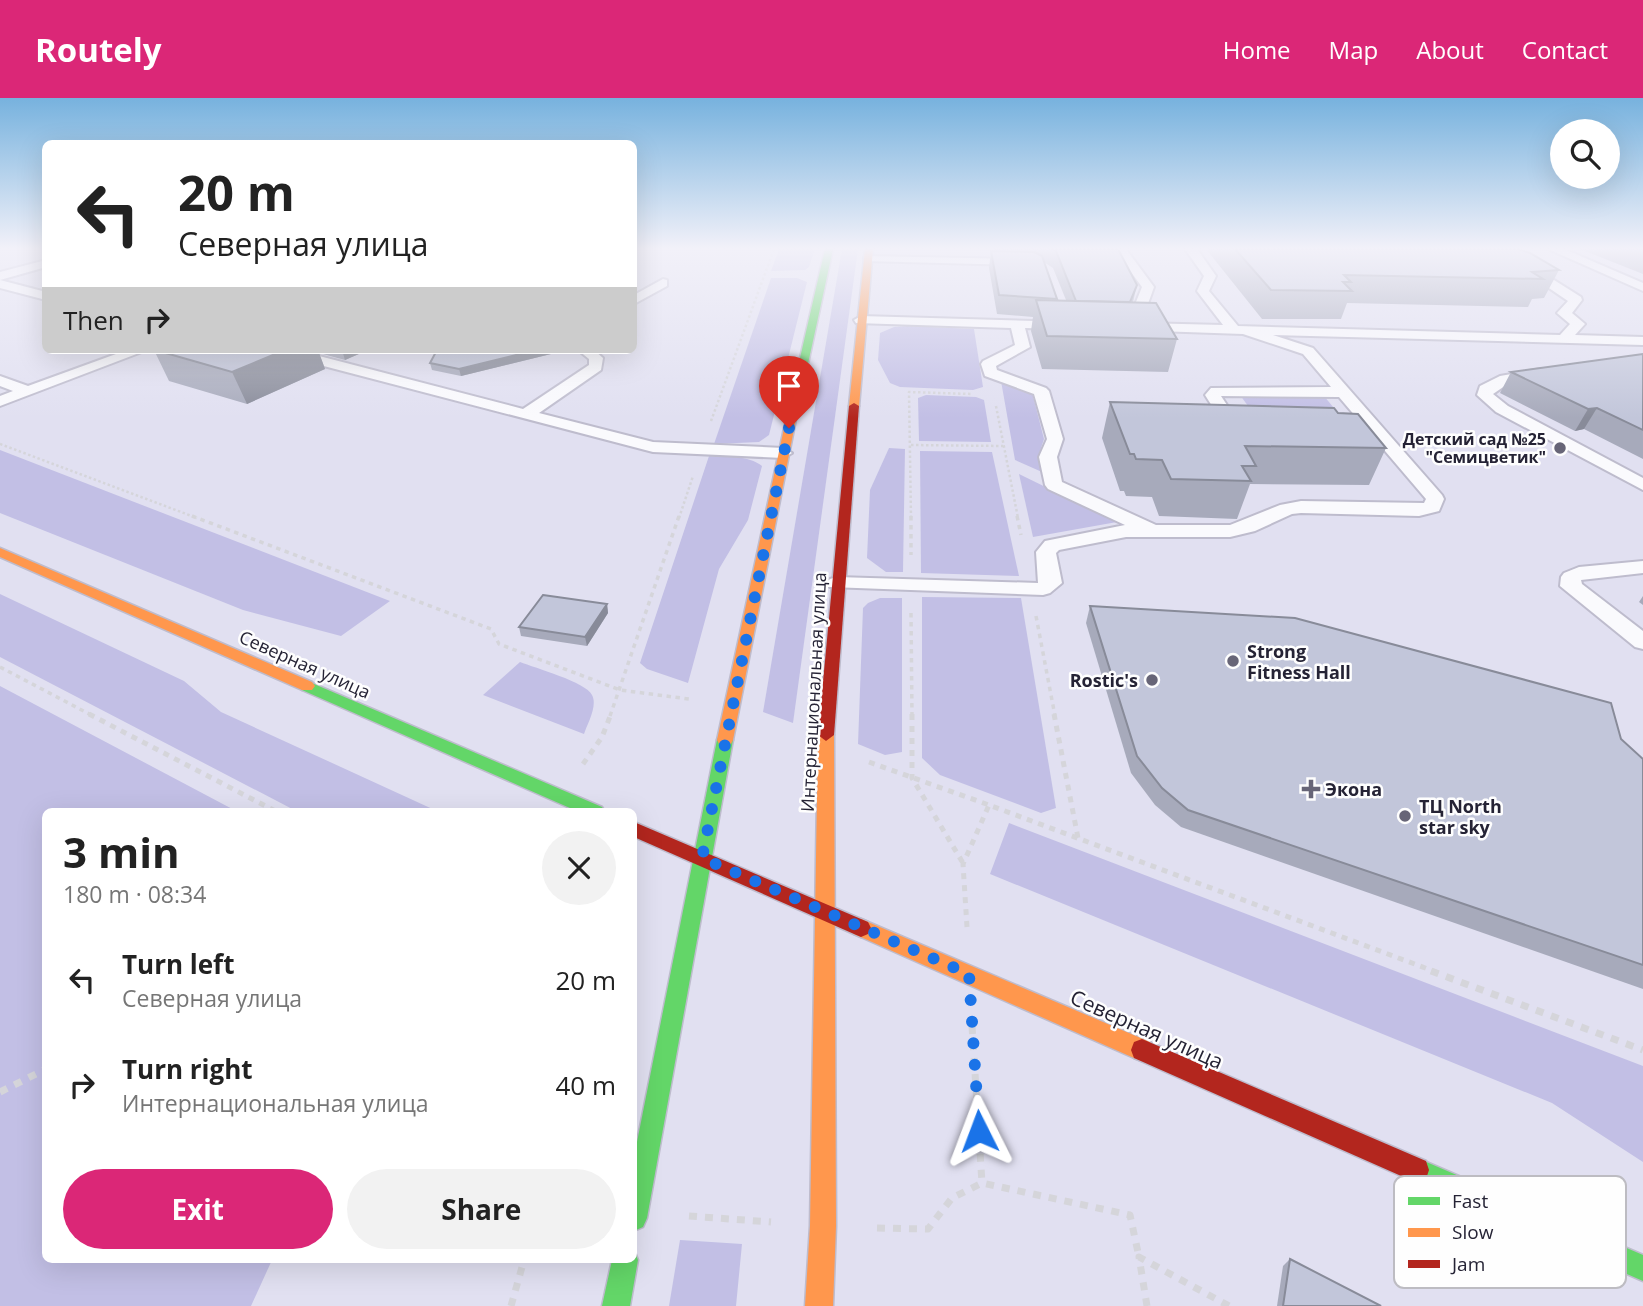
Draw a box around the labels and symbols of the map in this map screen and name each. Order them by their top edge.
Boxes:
pin [759,356,819,428]
place label: Детский сад №25 "Семицветик" [1403,428,1546,468]
marker: Детский сад №25 "Семицветик" [1552,440,1568,456]
street label: Интернациональная улица [795,572,831,812]
street label: Северная улица [236,624,374,704]
place label: Strong Fitness Hall [1247,639,1351,684]
marker: Strong Fitness Hall [1225,653,1241,669]
place label: Rostic's [1070,668,1138,692]
marker: Rostic's [1144,672,1160,688]
place label: Экона [1325,777,1382,801]
marker: Экона [1303,781,1319,797]
place label: ТЦ North star sky [1419,794,1502,839]
marker: ТЦ North star sky [1397,808,1413,824]
street label: Северная улица [1066,983,1228,1075]
position arrow [942,1094,1016,1168]
legend [1394,1176,1626,1288]
text: Fast [1452,1188,1488,1214]
text: Slow [1452,1219,1494,1245]
text: Jam [1450,1251,1485,1277]

